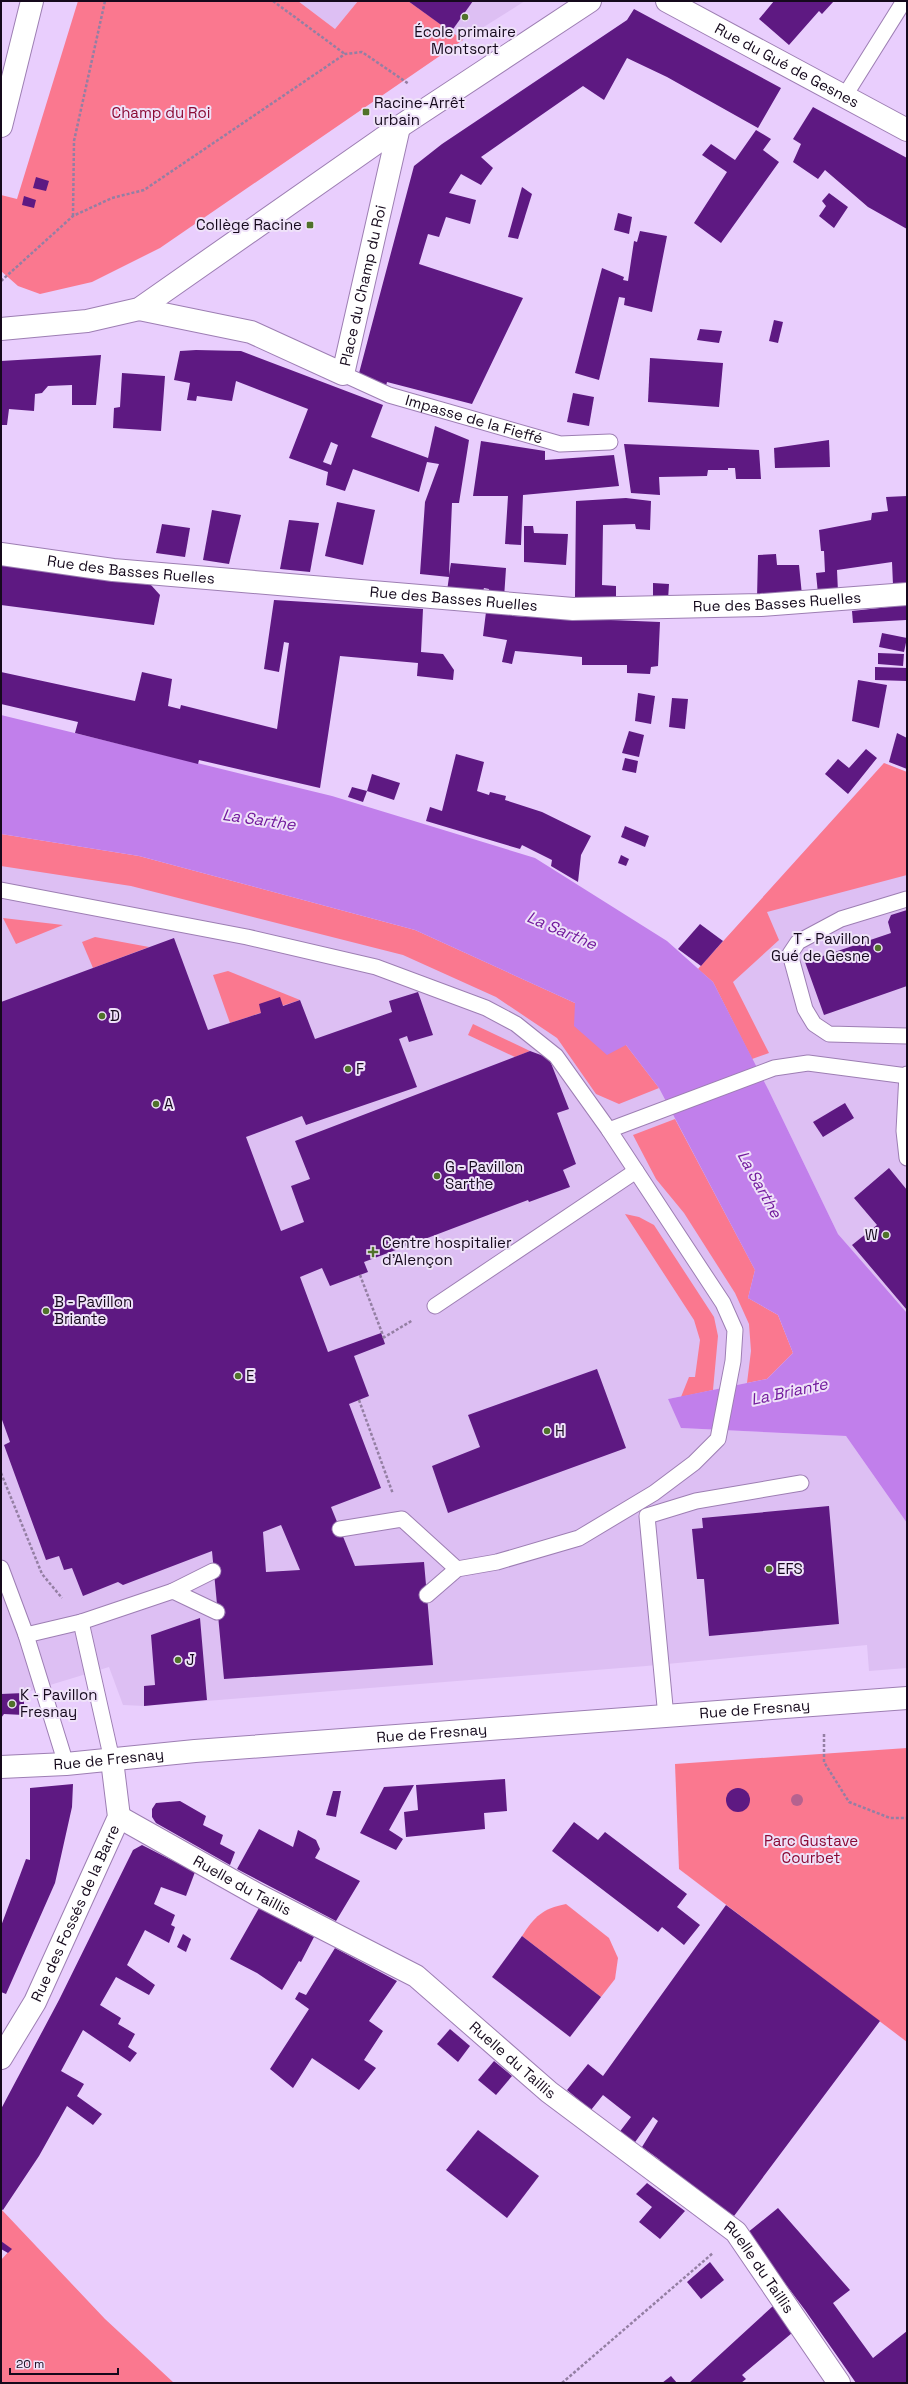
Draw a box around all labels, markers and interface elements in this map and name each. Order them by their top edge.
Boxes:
marker: École primaire Montsort [460,12,470,22]
street label: Rue du Gué de Gesnes [712,18,863,111]
place label: École primaire Montsort [414,22,516,58]
place label: Racine-Arrêt urbain [374,93,465,129]
park label: Champ du Roi [112,103,210,122]
marker: Racine-Arrêt urbain [361,107,371,117]
street label: Place du Champ du Roi [335,203,390,368]
place label: Collège Racine [196,215,302,234]
marker: Collège Racine [305,220,315,230]
street label: Impasse de la Fieffé [403,390,545,448]
street label: Rue des Basses Ruelles [46,551,216,588]
street label: Rue des Basses Ruelles [369,582,538,615]
street label: Rue des Basses Ruelles [693,587,862,615]
water label: La Sarthe [221,804,297,835]
water label: La Sarthe [524,906,600,955]
place label: T - Pavillon Gué de Gesne [771,929,870,965]
marker: T - Pavillon Gué de Gesne [873,943,883,953]
place label: D [110,1006,120,1025]
marker: D [97,1011,107,1021]
place label: F [356,1059,364,1078]
marker: F [343,1064,353,1074]
place label: A [164,1094,174,1113]
marker: A [151,1099,161,1109]
water label: La Sarthe [733,1147,787,1222]
place label: G - Pavillon Sarthe [445,1157,523,1193]
marker: G - Pavillon Sarthe [432,1171,442,1181]
place label: W [865,1225,878,1244]
marker: W [881,1230,891,1240]
place label: Centre hospitalier d'Alençon [382,1233,512,1269]
marker: Centre hospitalier d'Alençon [367,1246,379,1258]
place label: B - Pavillon Briante [54,1292,132,1328]
marker: B - Pavillon Briante [41,1306,51,1316]
place label: E [246,1366,254,1385]
marker: E [233,1371,243,1381]
water label: La Briante [749,1373,830,1410]
place label: H [555,1421,565,1440]
marker: H [542,1426,552,1436]
place label: EFS [777,1559,803,1578]
marker: EFS [764,1564,774,1574]
place label: J [186,1650,195,1669]
marker: J [173,1655,183,1665]
place label: K - Pavillon Fresnay [20,1685,97,1721]
street label: Rue de Fresnay [699,1695,811,1722]
marker: K - Pavillon Fresnay [7,1699,17,1709]
street label: Rue de Fresnay [376,1719,488,1746]
street label: Rue de Fresnay [53,1744,165,1774]
street label: Rue des Fossés de la Barre [26,1821,123,2005]
park label: Parc Gustave Courbet [764,1831,858,1867]
street label: Ruelle du Taillis [190,1851,295,1920]
street label: Ruelle du Taillis [466,2017,560,2103]
street label: Ruelle du Taillis [721,2217,799,2317]
scale bar [10,2350,118,2376]
text: 20 m [16,2356,44,2372]

